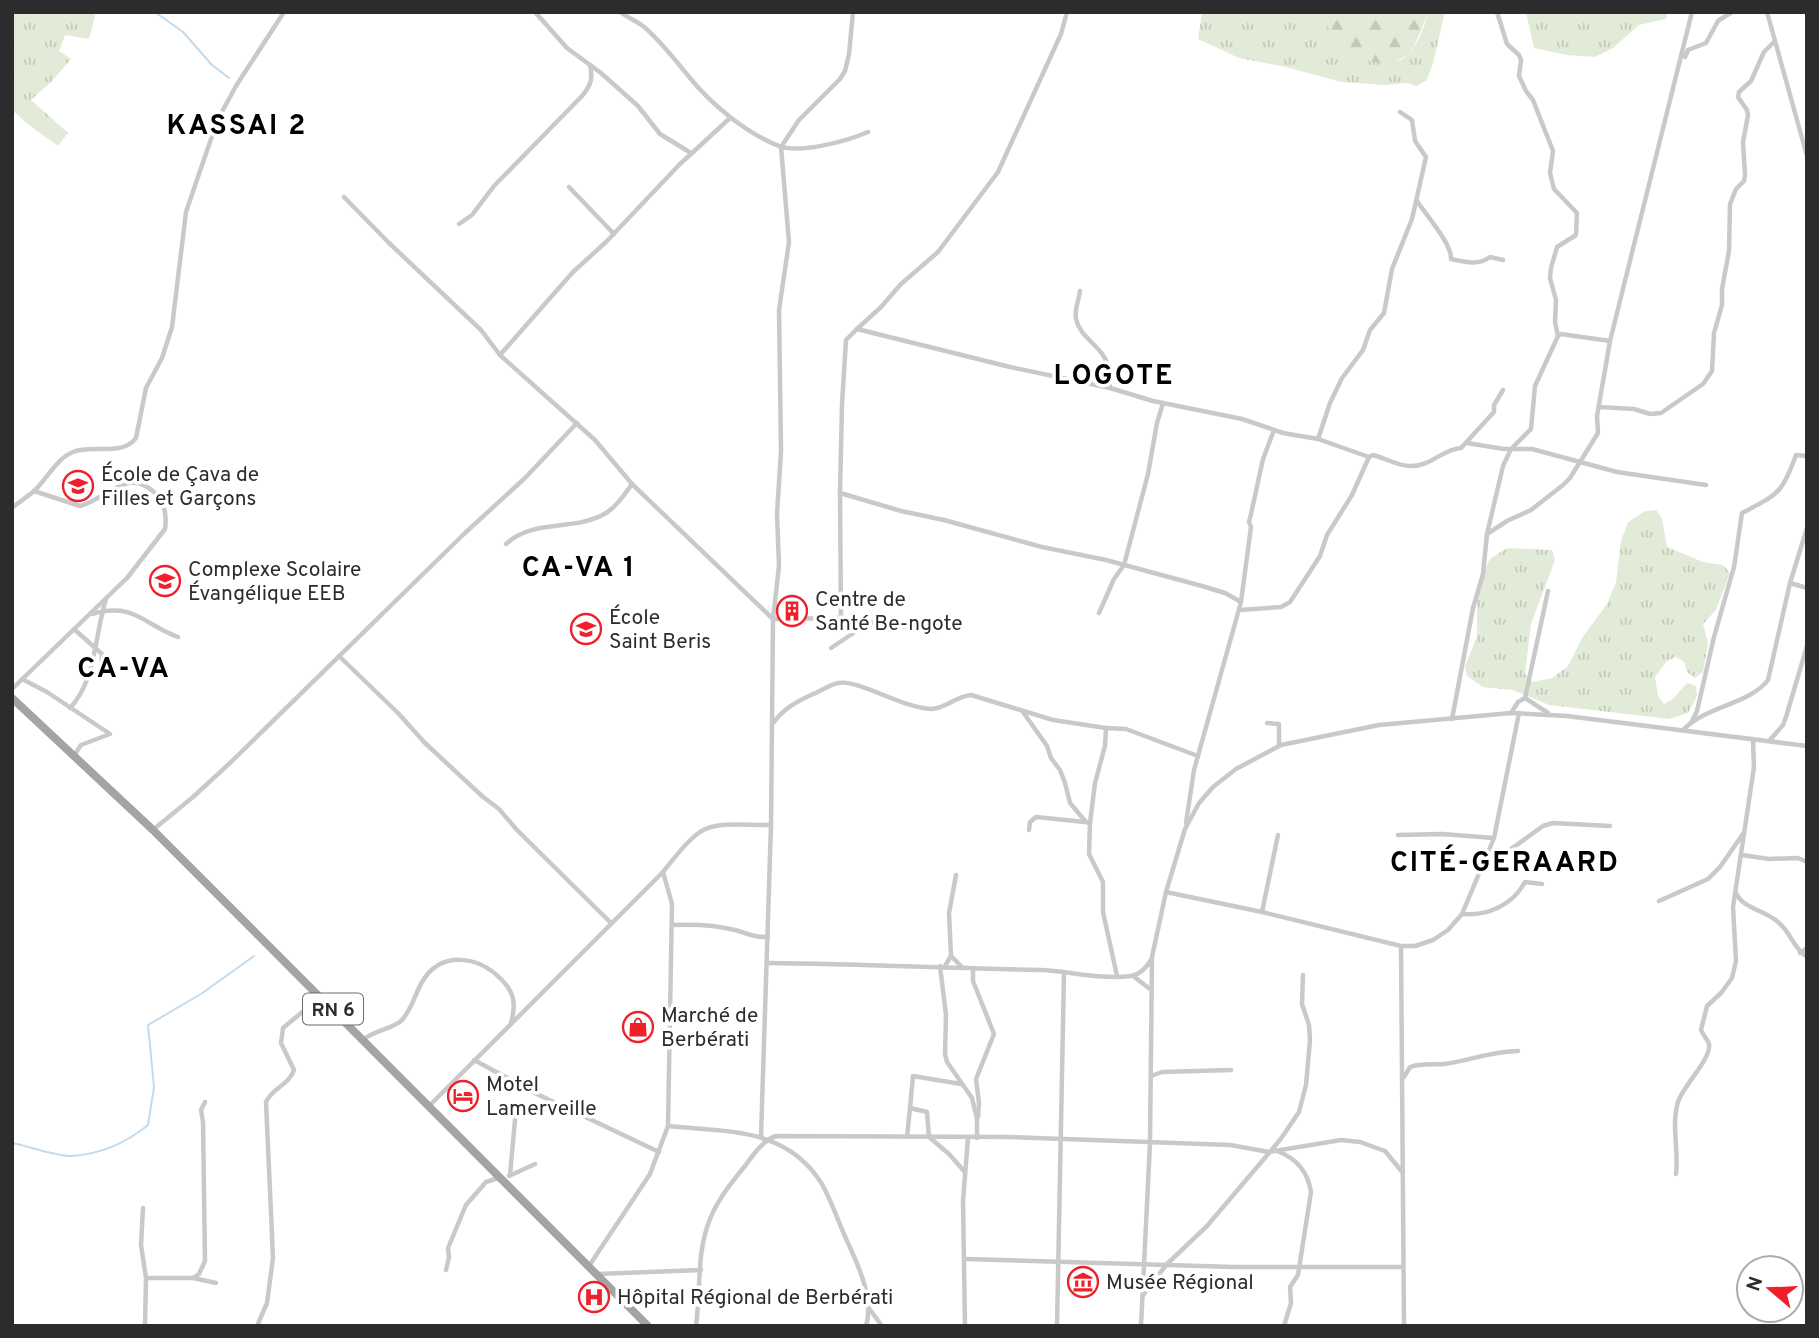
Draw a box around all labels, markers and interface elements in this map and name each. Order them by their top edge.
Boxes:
district label: KASSAI 2 [167,109,307,145]
district label: LOGOTE [1054,359,1174,395]
place label: École de Çava de Filles et Garçons [101,461,259,513]
school or university icon: École de Çava de Filles et Garçons [61,469,95,503]
district label: CA-VA 1 [522,551,636,587]
place label: Complexe Scolaire Évangélique EEB [188,557,361,608]
school or university icon: Complexe Scolaire Évangélique EEB [148,564,182,598]
place label: Centre de Santé Be-ngote [815,587,963,638]
building icon: Centre de Santé Be-ngote [775,594,809,628]
place label: École Saint Beris [609,604,711,656]
school or university icon: École Saint Beris [569,612,603,646]
district label: CA-VA [77,652,171,688]
district label: CITÉ-GERAARD [1390,844,1620,882]
road number: RN 6 [303,993,363,1024]
place label: Marché de Berbérati [661,1003,758,1054]
shop icon: Marché de Berbérati [621,1010,655,1044]
place label: Motel Lamerveille [486,1072,597,1123]
hotel icon: Motel Lamerveille [446,1079,480,1113]
north arrow [1735,1254,1805,1324]
museum icon: Musée Régional [1066,1265,1100,1299]
place label: Musée Régional [1106,1270,1254,1297]
text: N [1742,1274,1769,1294]
hospital icon: Hôpital Régional de Berbérati [577,1280,611,1314]
place label: Hôpital Régional de Berbérati [617,1285,893,1312]

